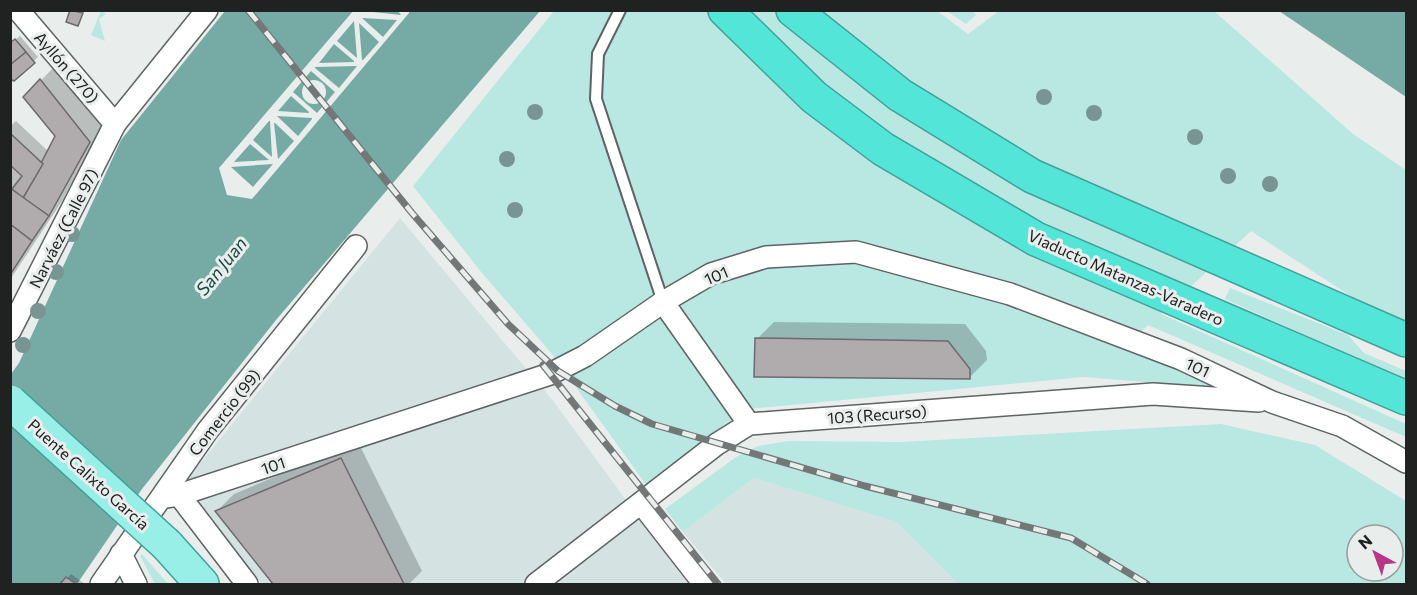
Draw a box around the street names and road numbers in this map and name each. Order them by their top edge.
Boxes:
street label: Ayllón (270) [31,28,103,106]
street label: Narváez (Calle 97) [25,165,101,291]
street label: Viaducto Matanzas-Varadero [1025,225,1227,329]
street label: 101 [701,262,731,288]
street label: 101 [1183,353,1213,381]
street label: Comercio (99) [184,365,264,459]
street label: 103 (Recurso) [827,401,927,427]
street label: Puente Calixto García [25,415,153,533]
street label: 101 [259,452,287,478]

